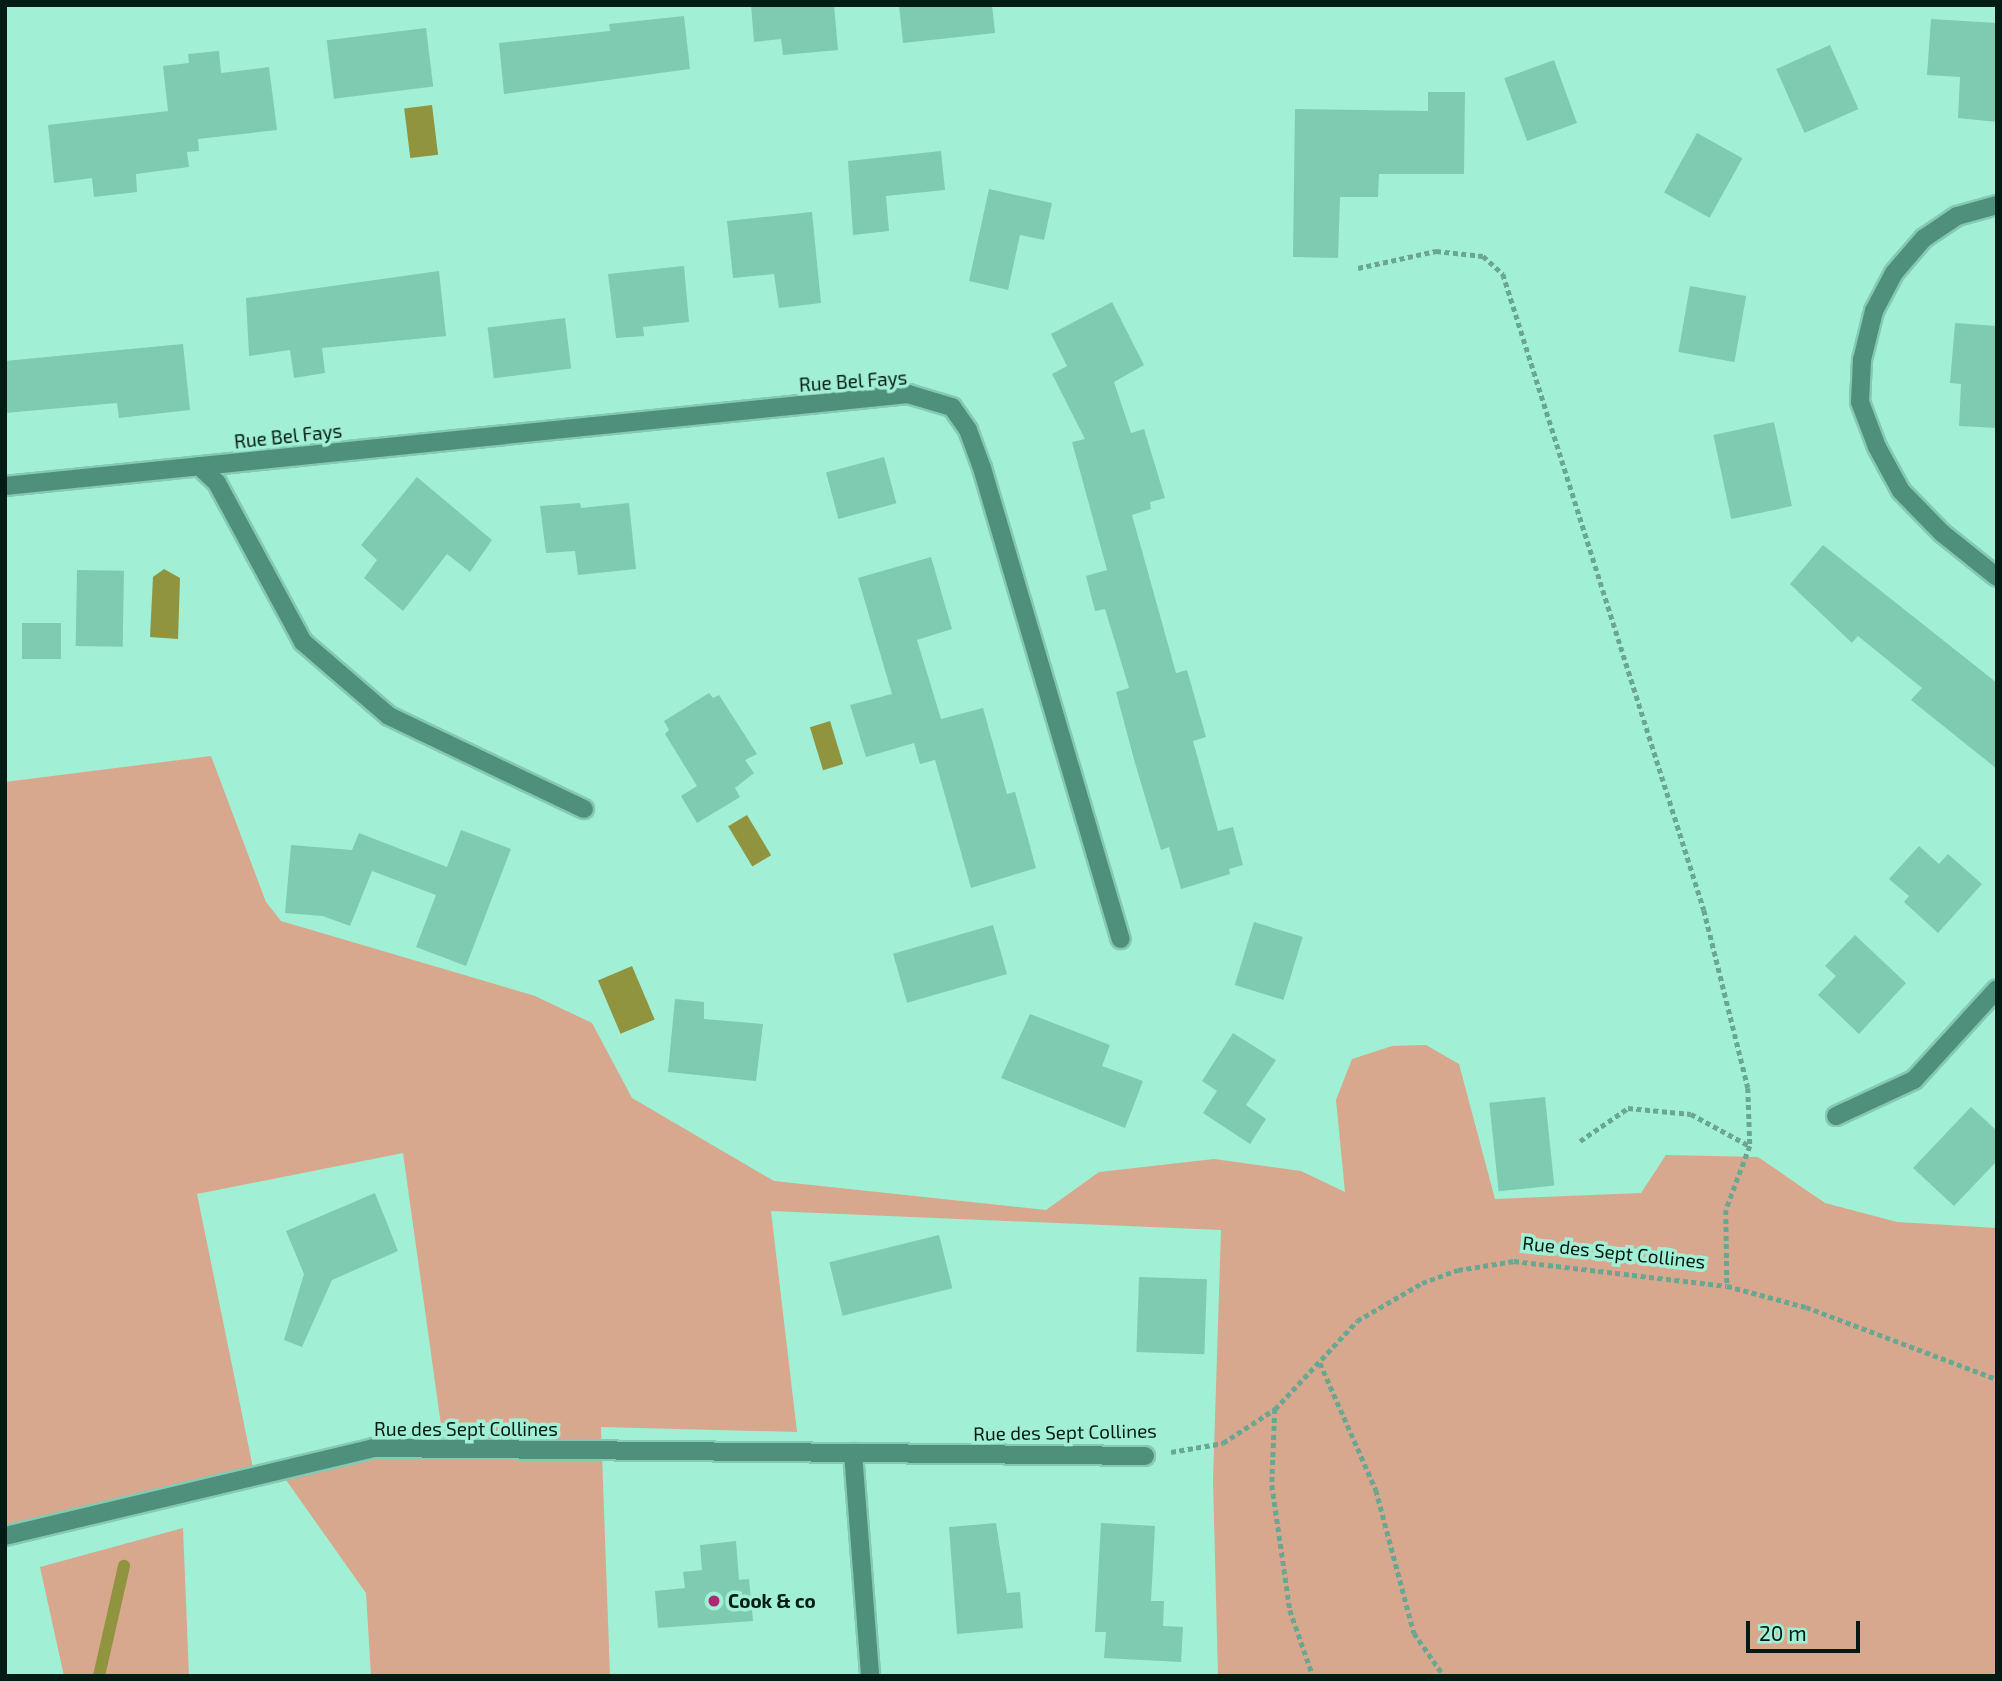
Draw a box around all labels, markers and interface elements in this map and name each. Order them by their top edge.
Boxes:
street label: Rue Bel Fays [798,366,908,396]
street label: Rue Bel Fays [233,419,343,453]
street label: Rue des Sept Collines [1521,1231,1707,1273]
street label: Rue des Sept Collines [374,1418,558,1440]
street label: Rue des Sept Collines [973,1419,1157,1445]
place label: Cook & co [728,1590,816,1612]
marker: Cook & co [706,1593,722,1609]
scale bar [1750,1608,1864,1652]
text: 20 m [1759,1620,1807,1645]

